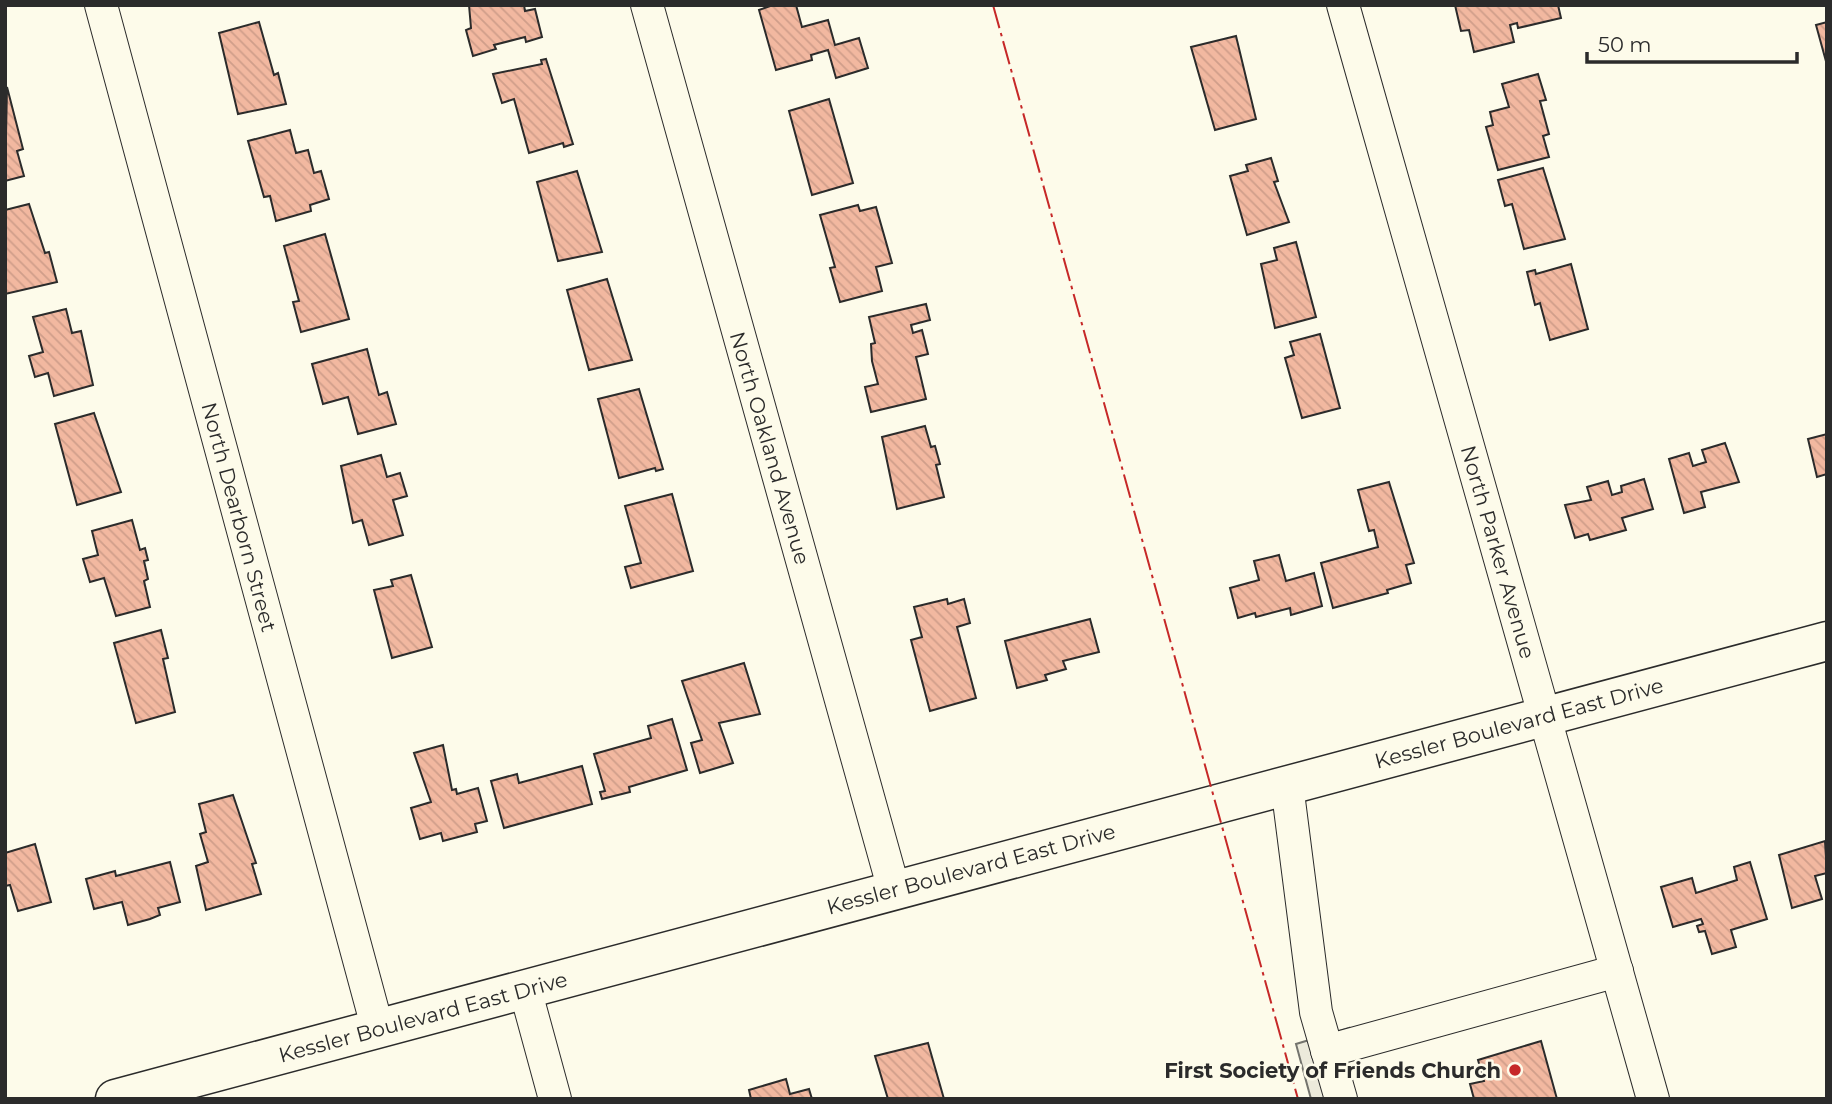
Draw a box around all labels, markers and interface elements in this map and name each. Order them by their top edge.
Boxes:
scale bar [1587,21,1797,65]
text: 50 m [1598,32,1652,57]
street label: North Oakland Avenue [725,329,815,567]
street label: North Dearborn Street [196,400,282,634]
street label: North Parker Avenue [1456,443,1540,661]
street label: Kessler Boulevard East Drive [1372,672,1666,774]
street label: Kessler Boulevard East Drive [824,818,1118,920]
street label: Kessler Boulevard East Drive [276,966,570,1068]
place label: First Society of Friends Church [1164,1058,1501,1083]
marker: First Society of Friends Church [1507,1062,1523,1078]

